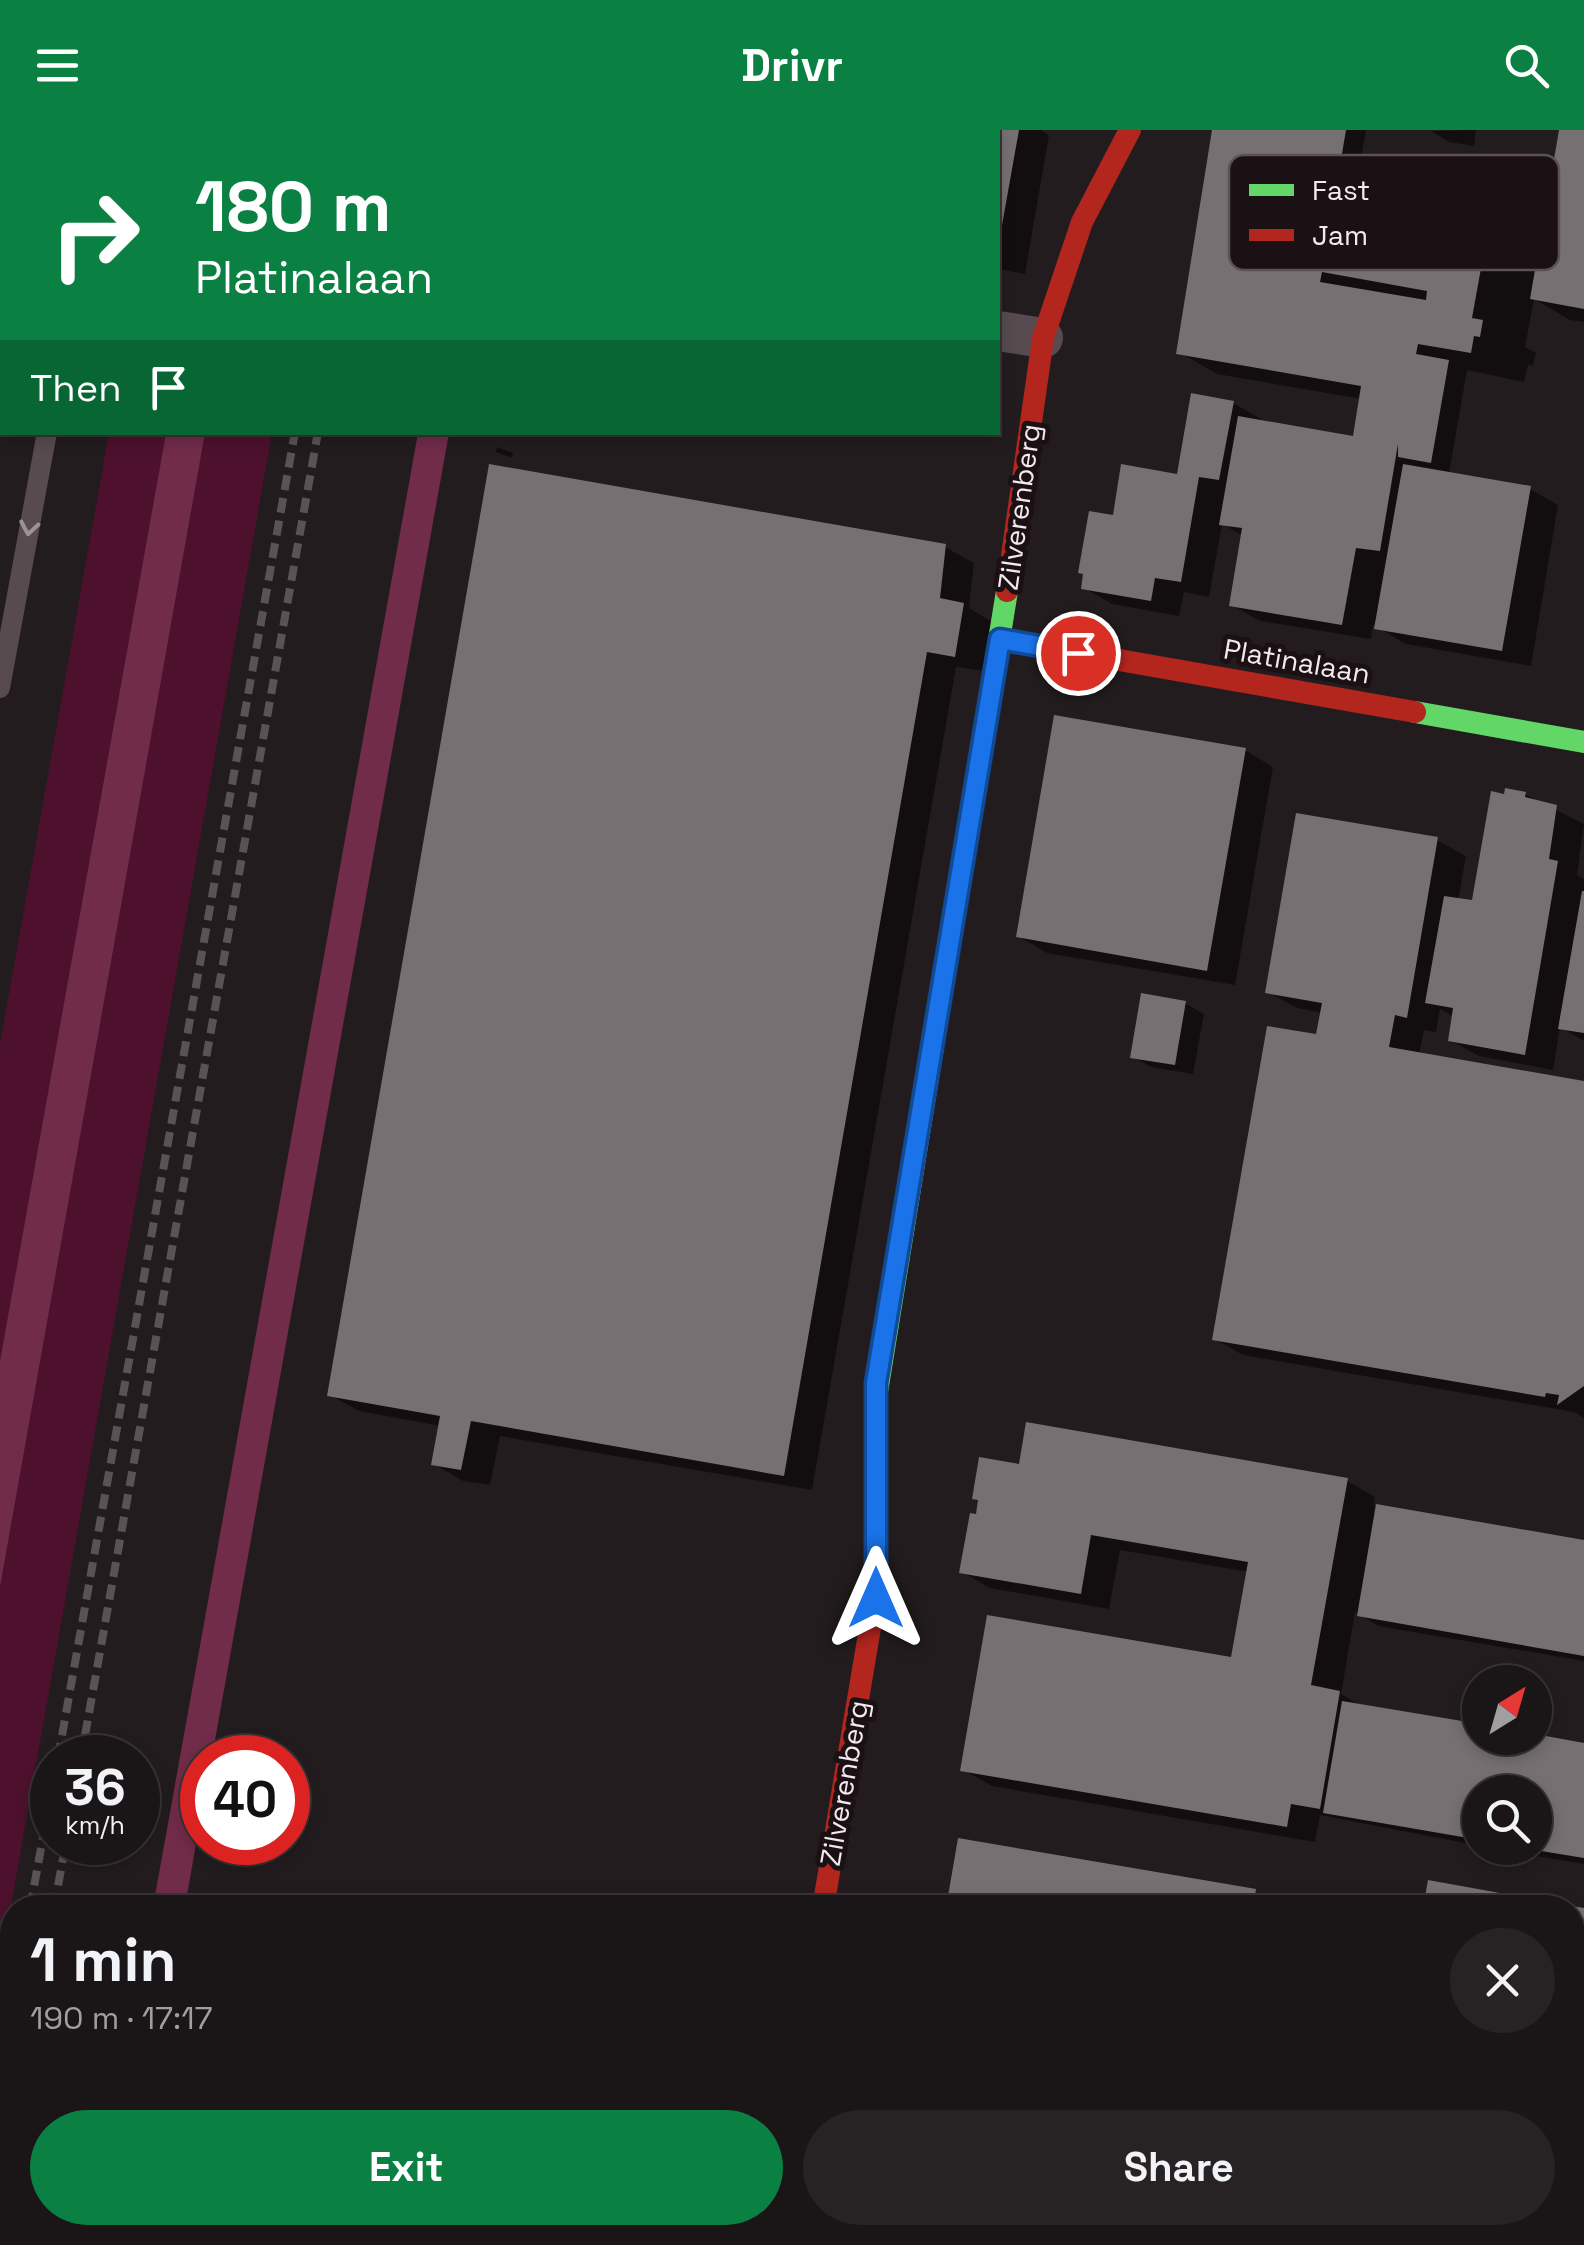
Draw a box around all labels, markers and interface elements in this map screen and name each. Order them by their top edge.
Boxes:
text: Drivr [741,37,843,94]
icon: menu [30,38,85,93]
icon: search [1499,38,1554,93]
legend [1229,155,1559,270]
text: 180 m [195,162,392,251]
icon: right [30,170,160,300]
text: Fast [1312,172,1370,208]
text: Jam [1312,217,1368,253]
text: Platinalaan [195,249,433,306]
icon: arrive [141,360,196,415]
text: Then [30,364,121,412]
street label: Zilverenberg [990,422,1048,592]
one-way arrow [20,520,41,537]
pin [1036,611,1121,696]
icon: arrive [1051,626,1106,681]
street label: Platinalaan [1221,630,1373,692]
position arrow [824,1546,928,1650]
north arrow [1462,1665,1552,1755]
map controls [1462,1665,1552,1865]
street label: Zilverenberg [812,1697,876,1869]
speed limit sign: 40 [180,1735,310,1865]
text: 36 [64,1756,126,1820]
button: search [1462,1775,1552,1865]
text: km/h [65,1809,125,1841]
text: 1 min [30,1922,177,1999]
button: close [1450,1928,1555,2033]
text: 190 m · 17:17 [30,1998,213,2038]
button: Exit [30,2110,783,2225]
button: Share [803,2110,1555,2225]

